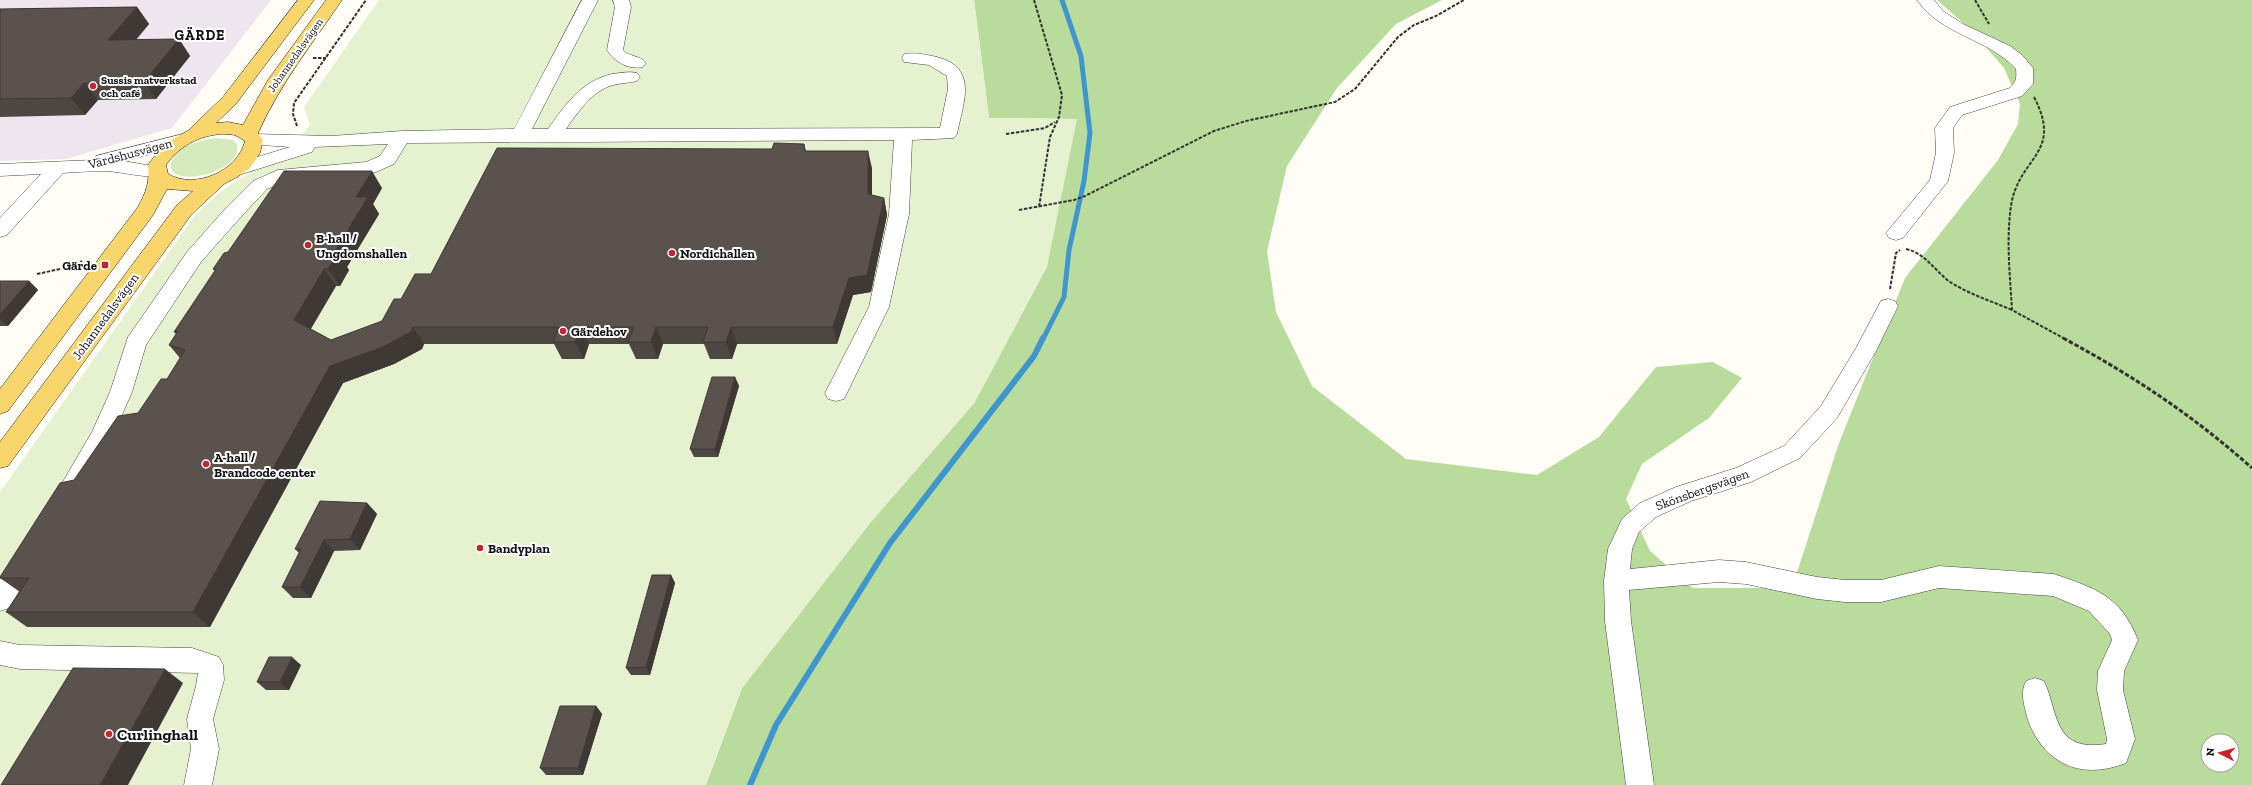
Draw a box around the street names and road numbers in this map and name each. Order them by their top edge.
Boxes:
street label: Johannedalsvägen [265,15,326,95]
street label: Värdshusvägen [86,135,174,172]
street label: Johannedalsvägen [69,270,142,362]
street label: Skönsbergsvägen [1653,465,1751,513]

